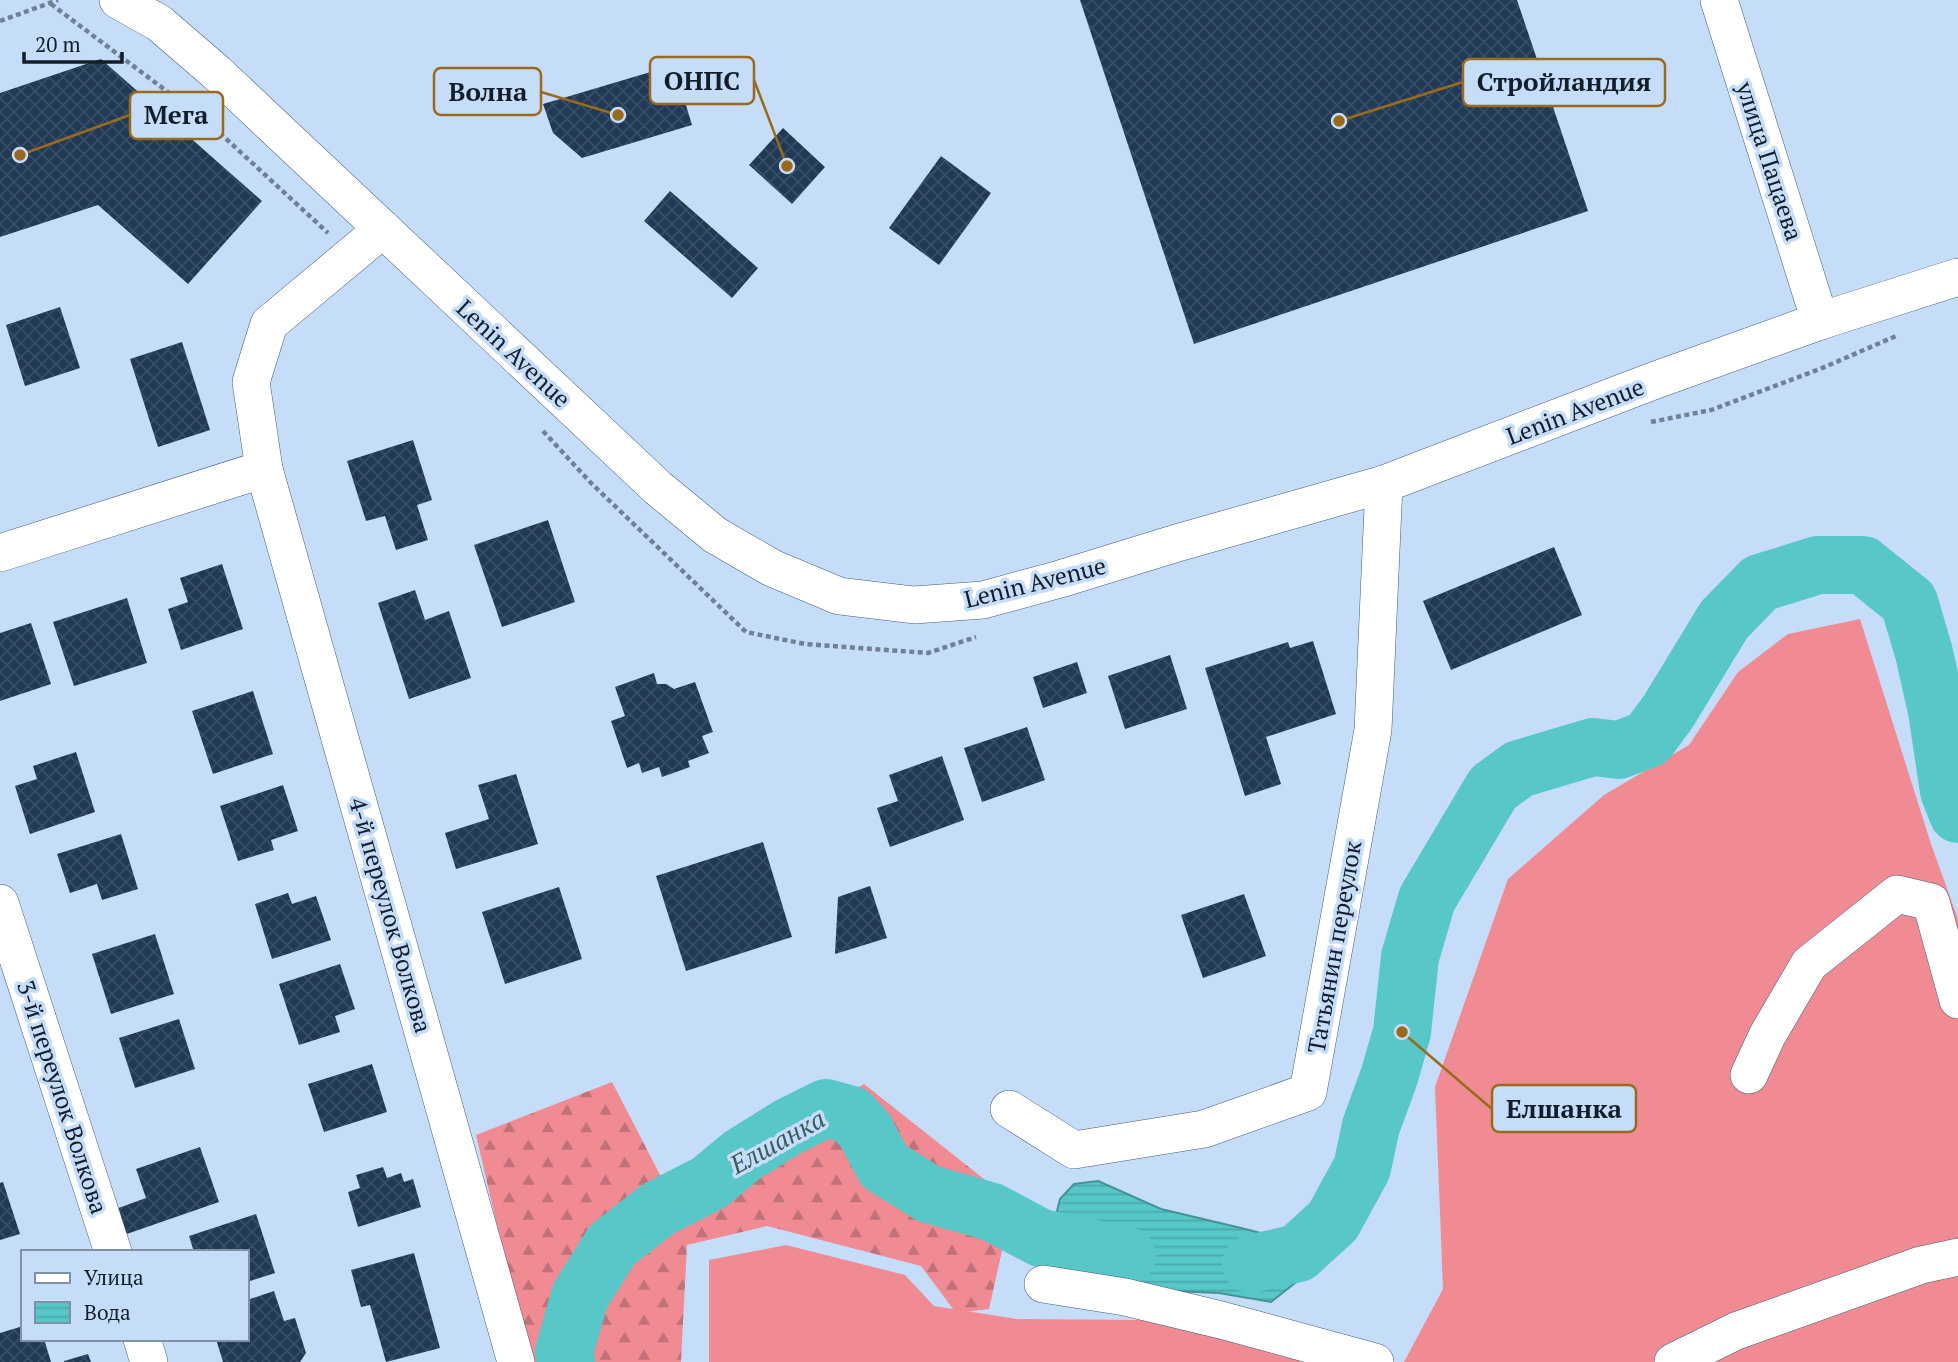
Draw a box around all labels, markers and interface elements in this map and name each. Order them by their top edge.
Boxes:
scale bar [24,21,122,65]
text: 20 m [35,30,81,58]
callout: ОНПС [650,57,754,104]
callout: Стройландия [1463,59,1665,106]
text: ОНПС [664,63,740,97]
text: Стройландия [1477,64,1651,98]
callout: Волна [434,68,541,115]
text: Волна [449,74,528,108]
street label: улица Пацаева [1729,77,1811,244]
callout: Мега [130,92,223,139]
text: Мега [144,97,209,131]
street label: Lenin Avenue [450,292,578,414]
street label: Lenin Avenue [1502,370,1648,452]
street label: Lenin Avenue [961,549,1109,615]
street label: 4-й переулок Волкова [342,794,440,1036]
street label: Татьянин переулок [1300,838,1368,1056]
street label: 3-й переулок Волкова [10,976,116,1218]
callout: Елшанка [1492,1085,1636,1132]
text: Елшанка [1506,1091,1623,1125]
water label: Елшанка [723,1101,831,1181]
legend [21,1250,248,1341]
text: Улица [84,1263,144,1291]
text: Вода [84,1298,131,1326]

